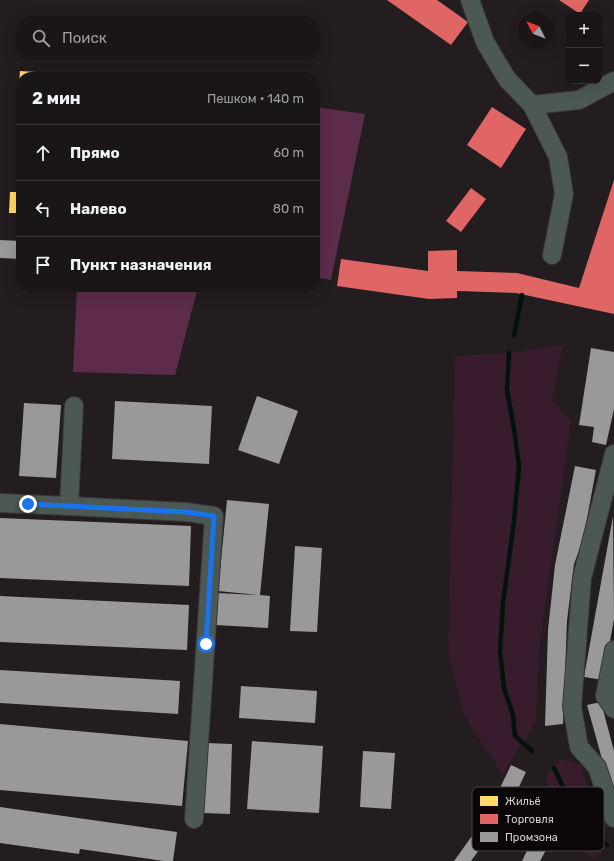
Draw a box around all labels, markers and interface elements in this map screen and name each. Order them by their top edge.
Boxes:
north arrow [518,12,554,48]
map controls [566,12,602,84]
button: + [566,12,602,48]
search box [16,16,320,60]
icon: search [30,27,52,49]
text: Поиск [62,29,107,47]
button: − [566,48,602,84]
text: 2 мин [32,88,81,108]
text: Пешком · 140 m [207,91,304,106]
icon: ahead [32,142,54,164]
text: Прямо [70,144,120,162]
text: 60 m [273,145,304,160]
icon: left [32,198,54,220]
text: Налево [70,200,127,218]
text: 80 m [273,201,304,216]
icon: arrive [32,254,54,276]
text: Пункт назначения [70,256,212,274]
route end [19,495,37,513]
route start [197,635,215,653]
legend [472,787,604,851]
text: Жильё [505,795,541,808]
text: Торговля [505,813,554,826]
text: Промзона [505,831,558,844]

